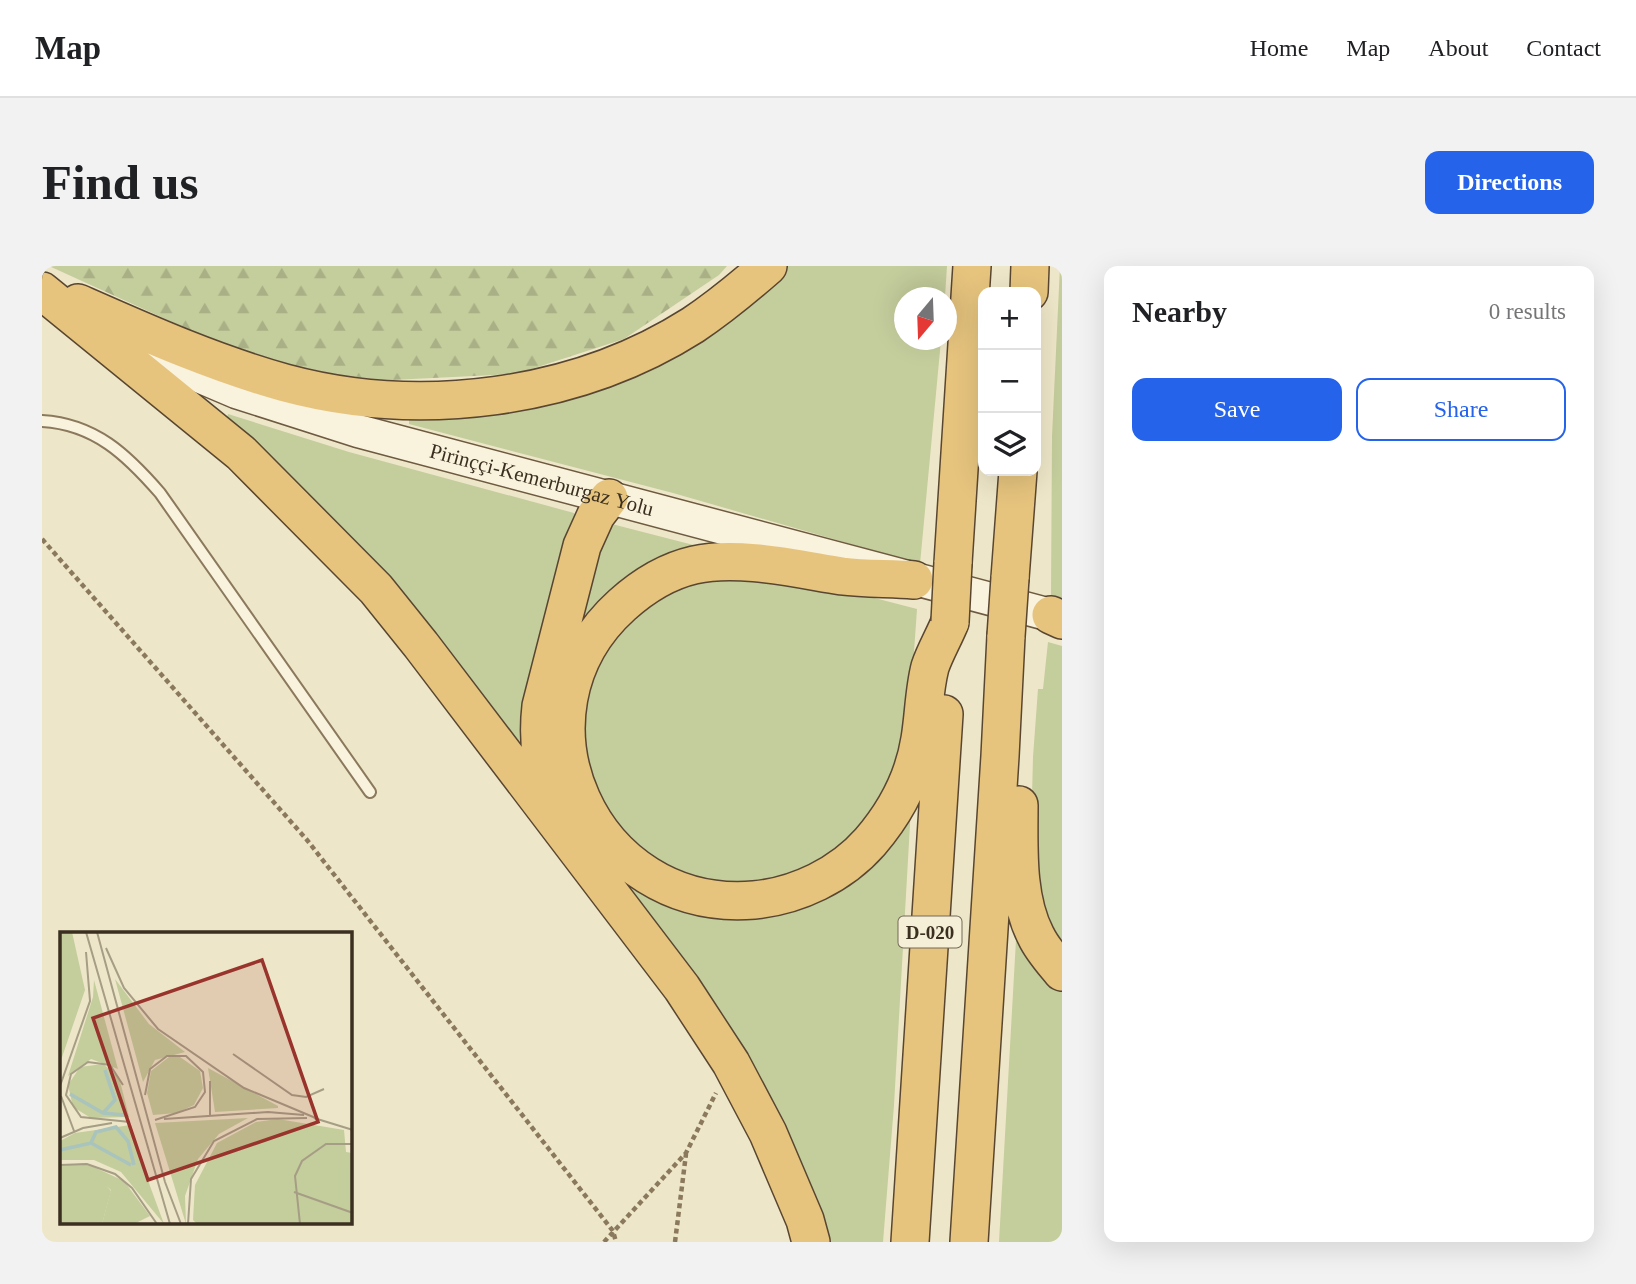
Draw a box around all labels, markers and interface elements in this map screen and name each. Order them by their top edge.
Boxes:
text: Map [35,30,101,66]
text: Home [1250,35,1308,61]
text: Map [1346,35,1390,61]
text: About [1428,35,1488,61]
text: Contact [1526,35,1601,61]
button: Directions [1425,151,1594,214]
text: Find us [42,155,199,210]
north arrow [894,287,957,350]
map controls [978,287,1041,476]
button: + [978,287,1041,350]
text: Nearby [1132,295,1227,328]
text: 0 results [1489,299,1566,324]
button: − [978,350,1041,413]
button: Save [1132,378,1342,441]
button: Share [1356,378,1566,441]
button: layers [978,413,1041,476]
street label: Pirinççi-Kemerburgaz Yolu [427,439,657,521]
road number: D-020 [898,916,962,947]
inset map [60,932,352,1224]

